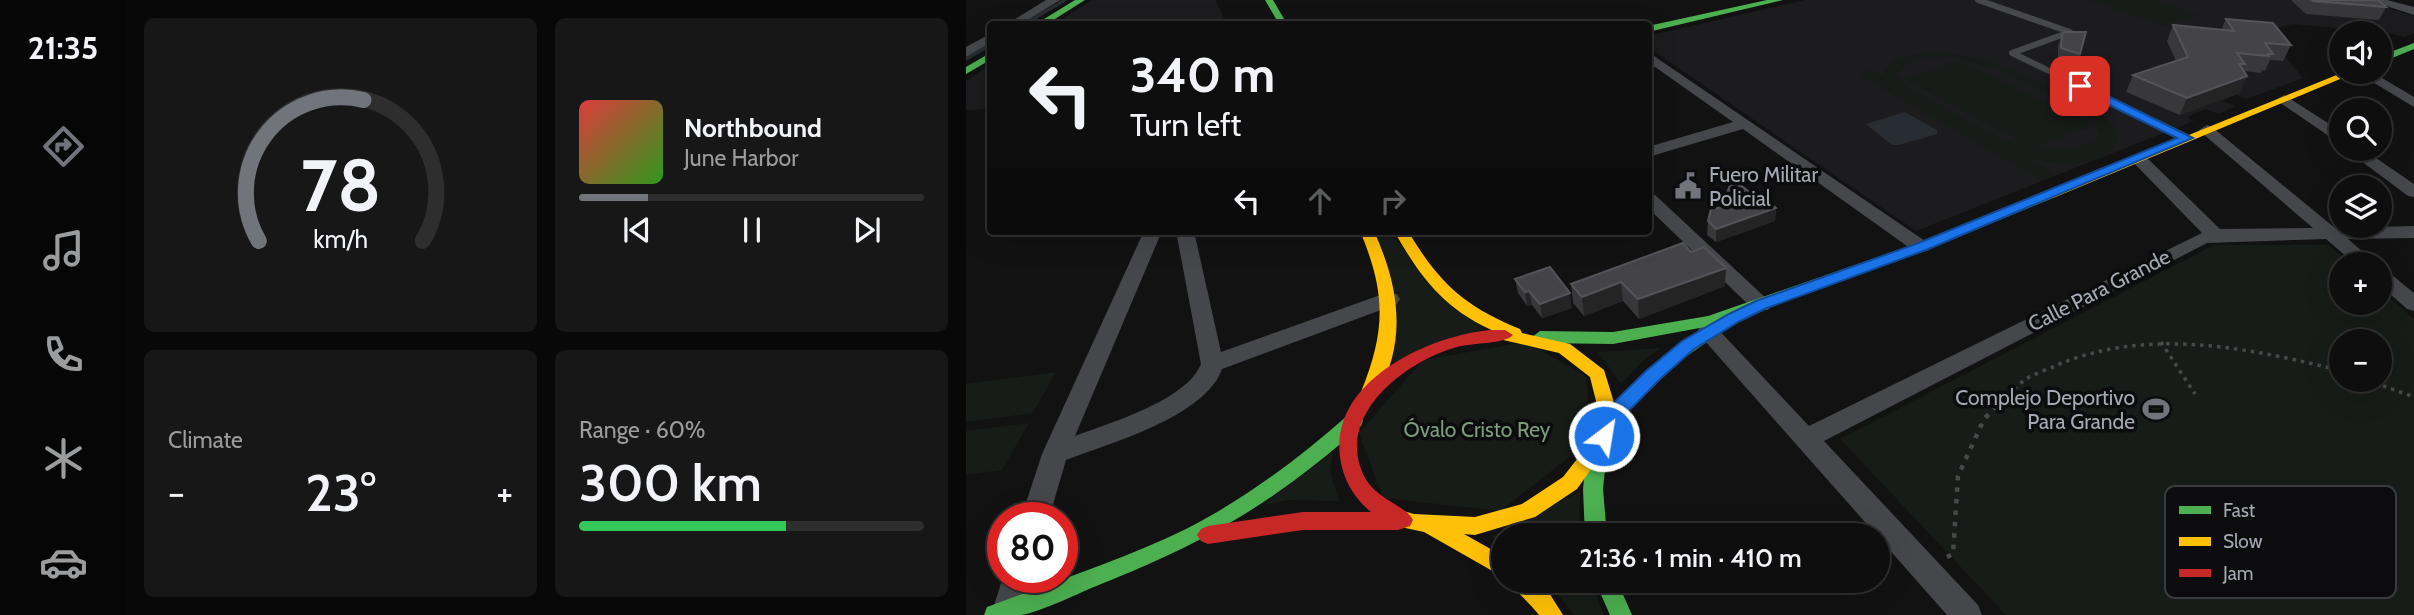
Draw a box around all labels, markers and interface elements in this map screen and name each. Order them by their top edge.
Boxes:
map controls [2329,21,2392,392]
button: sound [2329,21,2392,84]
text: 21:35 [28,28,98,67]
text: 340 m [1130,45,1275,104]
icon: left [1015,49,1106,140]
pin [2050,56,2110,116]
icon: arrive [2061,67,2099,105]
button: search [2329,98,2392,161]
text: Turn left [1130,105,1241,144]
text: Northbound [684,112,822,144]
icon: directions [39,122,88,171]
text: 78 [300,141,381,229]
text: June Harbor [684,144,798,172]
place label: Fuero Militar Policial [1709,162,1818,211]
public building icon: Fuero Militar Policial [1673,171,1703,201]
button: layers [2329,175,2392,238]
icon: left [1228,182,1266,220]
icon: ahead [1301,182,1339,220]
icon: right [1374,182,1412,220]
icon: previous [618,211,656,249]
icon: pause [733,211,771,249]
icon: next [848,211,886,249]
text: km/h [313,224,368,254]
icon: music [39,226,88,275]
street label: Calle Para Grande [2024,243,2174,337]
button: + [2329,252,2392,315]
button: − [2329,329,2392,392]
icon: phone [39,330,88,379]
place label: Complejo Deportivo Para Grande [1955,385,2135,434]
sports icon: Complejo Deportivo Para Grande [2141,394,2171,424]
position arrow [1567,399,1641,473]
text: Range · 60% [579,416,706,444]
park label: Óvalo Cristo Rey [1404,417,1551,442]
text: Climate [168,426,243,454]
icon: climate [39,434,88,483]
text: 300 km [579,451,762,514]
text: 23° [305,461,376,524]
text: − [168,469,185,516]
text: + [496,469,513,516]
legend [2165,486,2396,598]
text: Fast [2223,499,2256,522]
speed limit sign: 80 [987,502,1078,593]
text: Slow [2223,530,2263,553]
icon: car [39,538,88,587]
text: 21:36 · 1 min · 410 m [1579,542,1802,574]
text: Jam [2222,562,2253,585]

